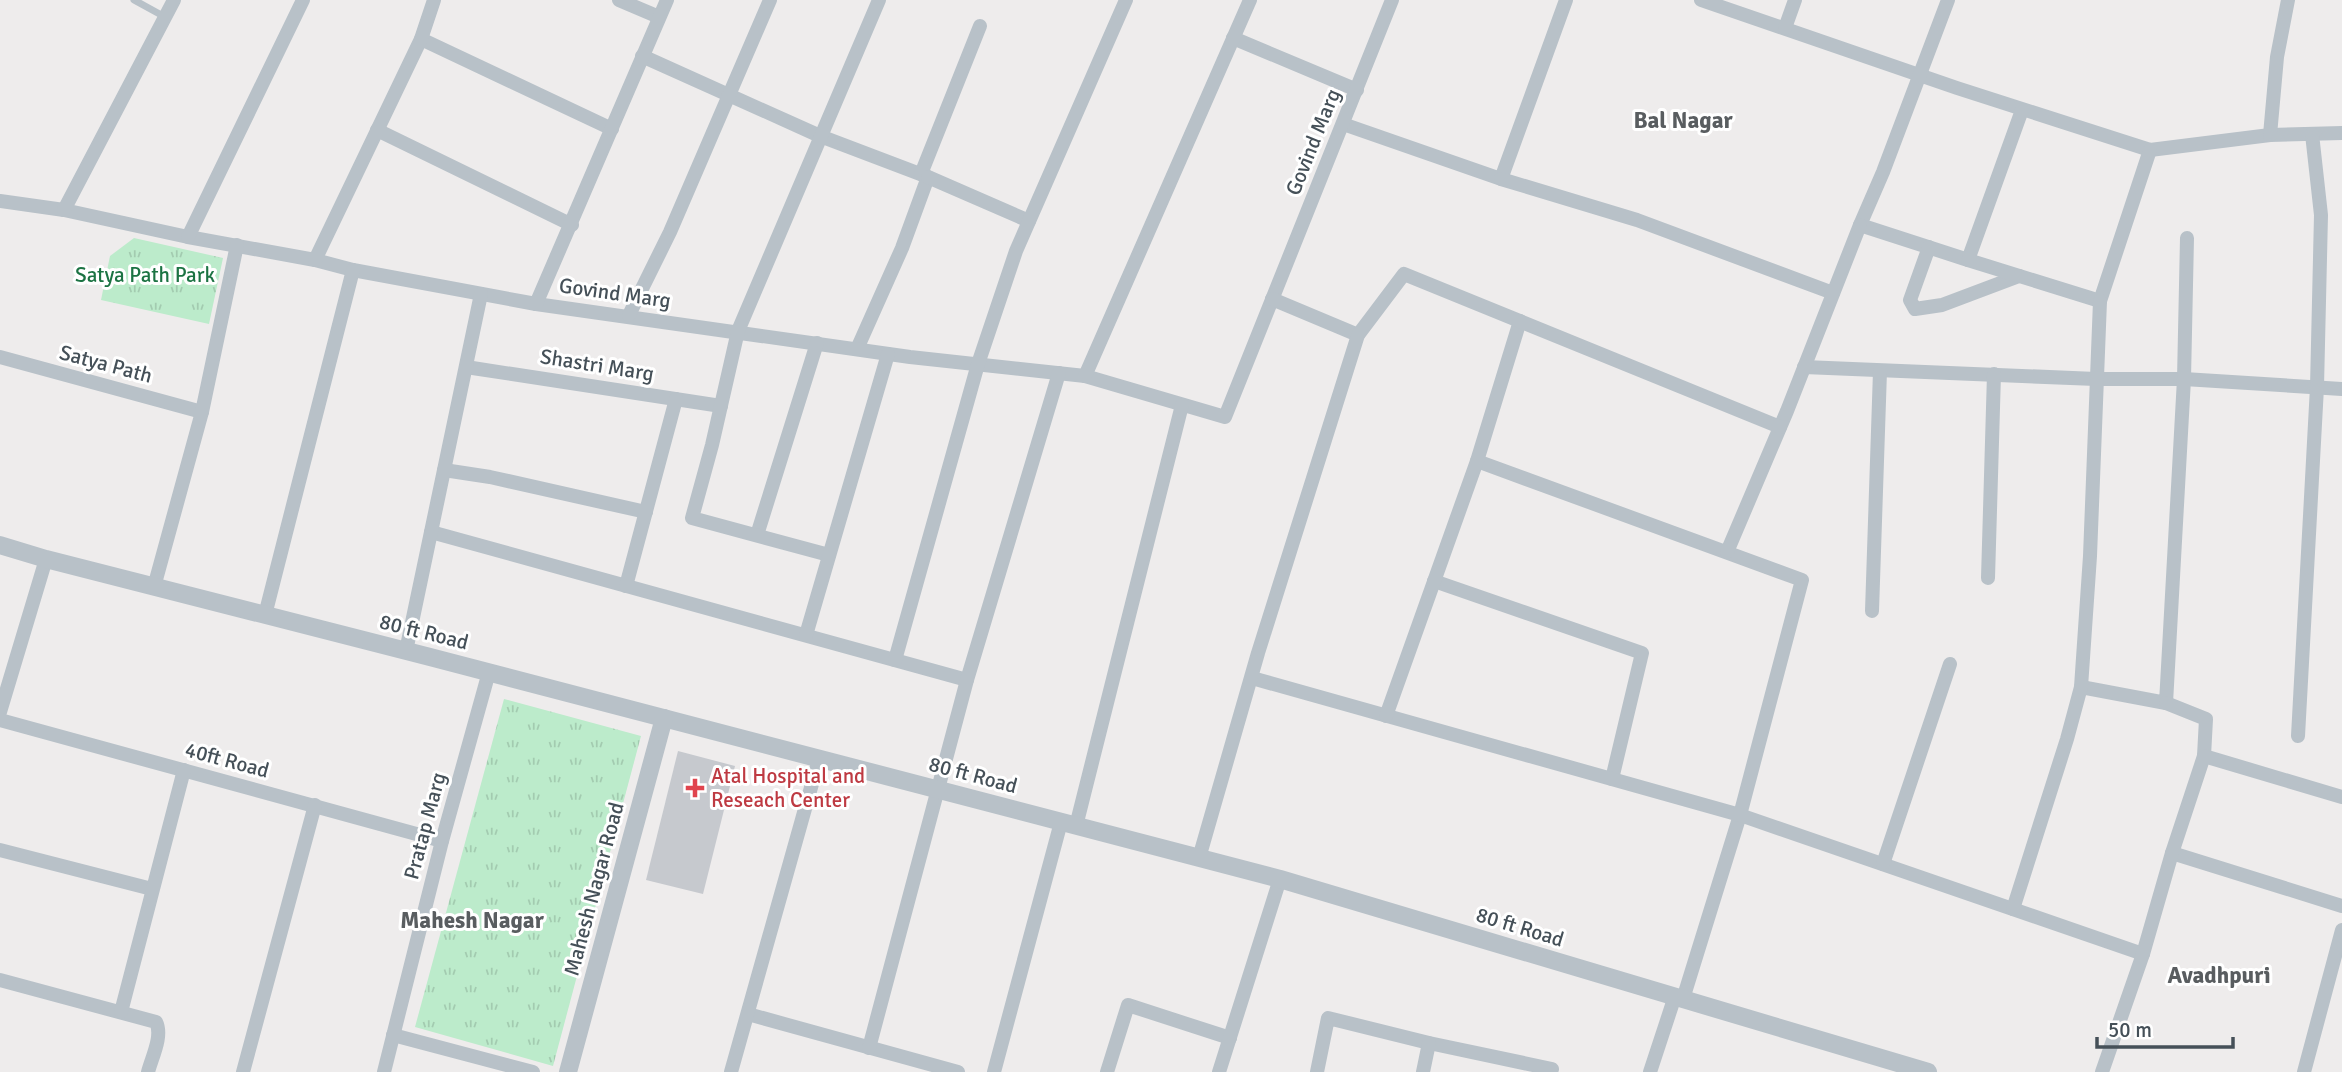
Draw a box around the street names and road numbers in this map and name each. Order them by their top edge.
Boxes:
street label: Govind Marg [1280,85,1346,199]
street label: Govind Marg [557,272,673,314]
street label: Satya Path [57,339,155,389]
street label: Shastri Marg [538,343,656,387]
street label: 80 ft Road [377,608,471,656]
street label: 40ft Road [182,736,272,784]
street label: 80 ft Road [926,751,1020,799]
street label: Pratap Marg [398,770,452,882]
street label: Mahesh Nagar Road [558,799,630,979]
street label: 80 ft Road [1473,901,1567,953]

